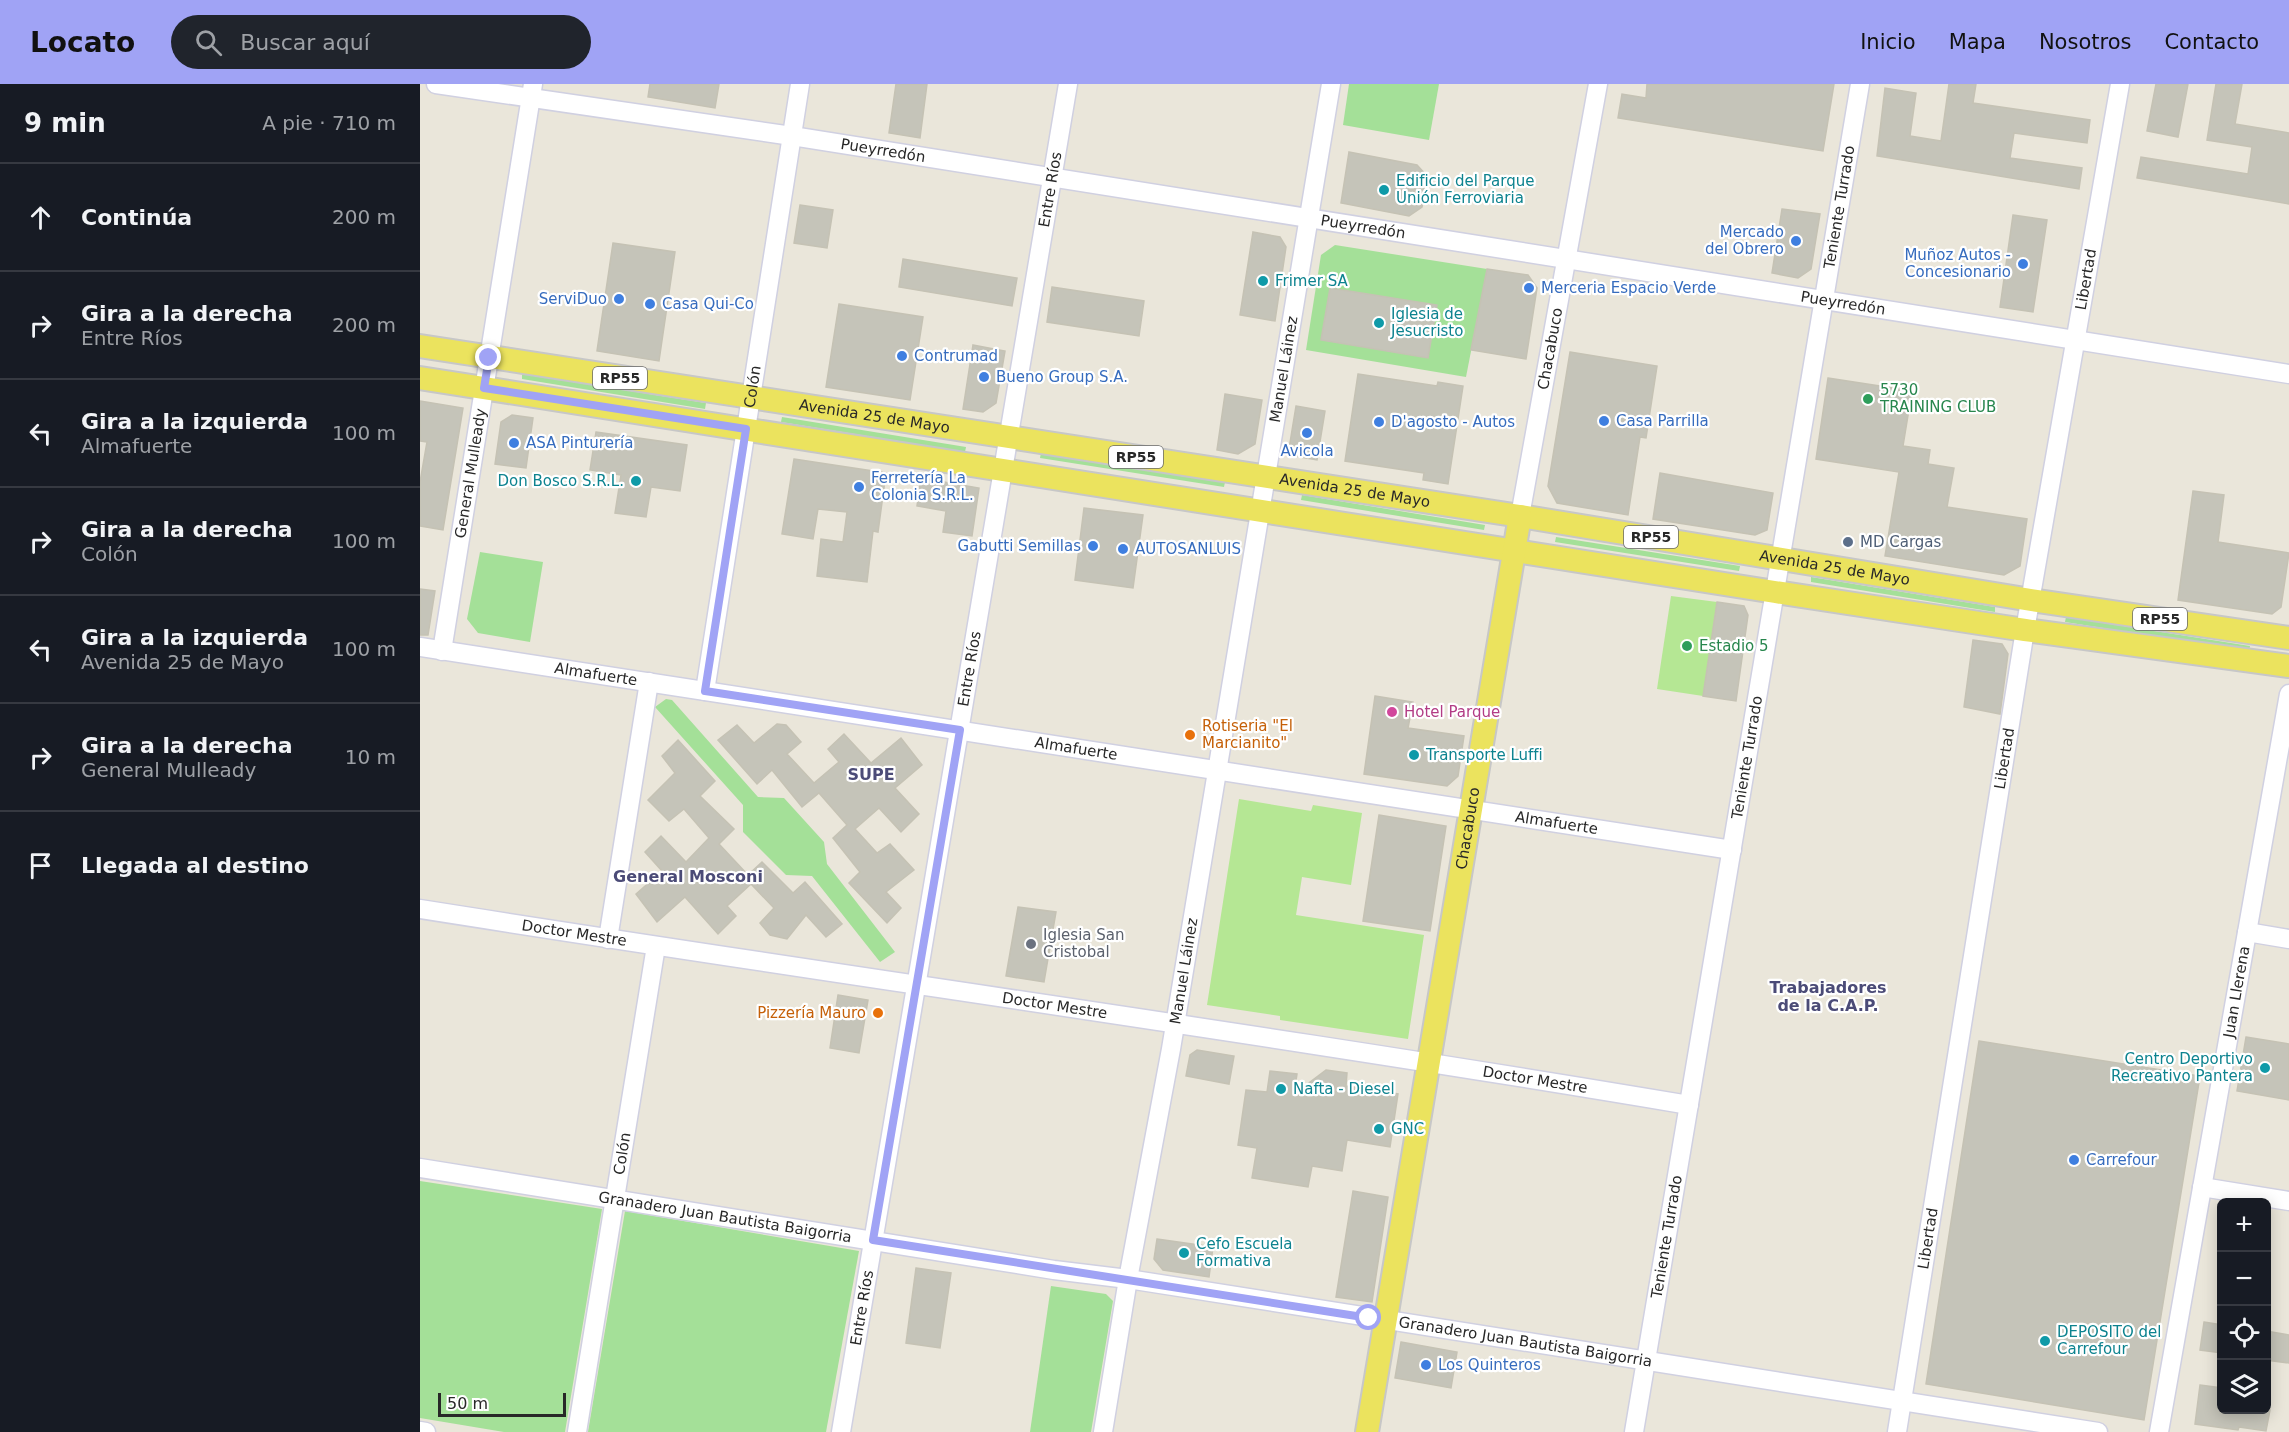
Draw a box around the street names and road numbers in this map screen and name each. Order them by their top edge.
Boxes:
street label: Pueyrredón [839,135,927,166]
street label: Teniente Turrado [1820,144,1859,271]
street label: Entre Ríos [1035,150,1065,229]
street label: Pueyrredón [1319,211,1407,242]
street label: Libertad [2072,247,2100,312]
street label: Pueyrredón [1799,287,1887,319]
street label: Chacabuco [1534,306,1566,391]
street label: Manuel Láinez [1266,315,1301,424]
street label: Colón [740,364,765,409]
road number: RP55 [593,367,647,389]
street label: Avenida 25 de Mayo [798,396,951,437]
street label: General Mulleady [451,407,490,540]
road number: RP55 [1109,446,1163,468]
street label: Avenida 25 de Mayo [1278,470,1432,511]
road number: RP55 [1624,526,1678,548]
street label: Avenida 25 de Mayo [1758,546,1911,589]
road number: RP55 [2133,608,2187,630]
street label: Entre Ríos [954,629,985,708]
street label: Almafuerte [553,659,639,690]
street label: Teniente Turrado [1728,694,1766,821]
street label: Libertad [1991,726,2018,791]
street label: Almafuerte [1034,733,1119,764]
street label: Chacabuco [1452,786,1484,871]
street label: Almafuerte [1514,808,1599,838]
street label: Doctor Mestre [520,916,628,950]
street label: Manuel Láinez [1166,916,1202,1026]
street label: Juan Llerena [2219,944,2253,1040]
street label: Doctor Mestre [1001,989,1108,1022]
street label: Doctor Mestre [1481,1062,1589,1097]
street label: Colón [610,1131,635,1176]
street label: Teniente Turrado [1647,1174,1686,1301]
street label: Granadero Juan Bautista Baigorria [597,1188,853,1246]
street label: Libertad [1914,1206,1942,1271]
street label: Entre Ríos [847,1268,877,1347]
street label: Granadero Juan Bautista Baigorria [1397,1313,1653,1371]

